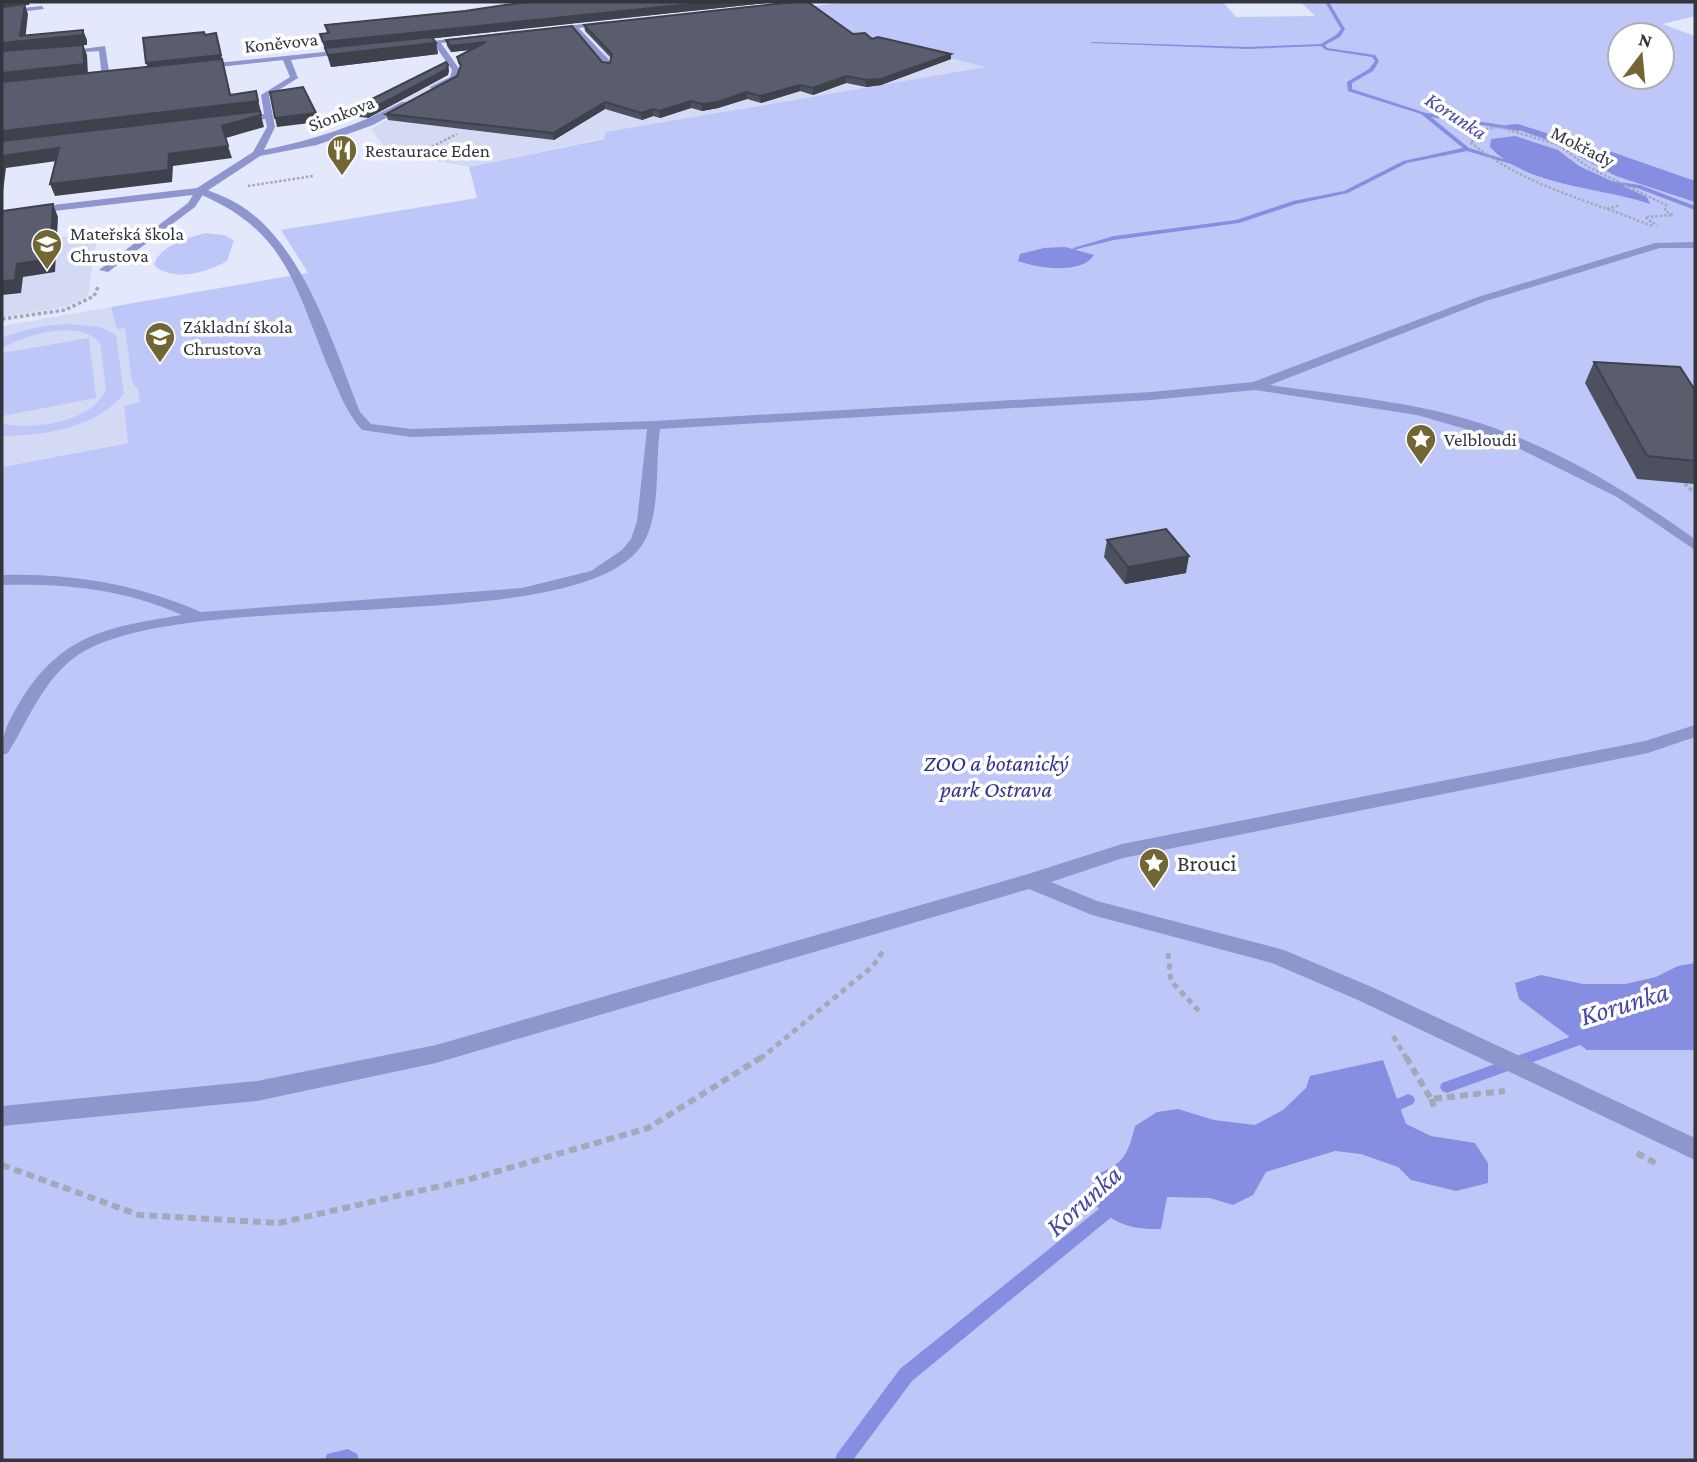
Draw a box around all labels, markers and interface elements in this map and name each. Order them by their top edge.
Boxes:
north arrow [1606,21,1676,91]
street label: Koněvova [243,28,319,57]
text: N [1636,28,1655,52]
water label: Korunka [1421,87,1491,145]
street label: Sionkova [305,91,377,136]
street label: Mokřady [1548,122,1618,171]
restaurant icon: Restaurace Eden [325,133,359,177]
place label: Restaurace Eden [365,140,490,161]
place label: Mateřská škola Chrustova [70,223,184,266]
school or university icon: Mateřská škola Chrustova [30,227,64,271]
place label: Základní škola Chrustova [183,316,293,359]
school or university icon: Základní škola Chrustova [143,320,177,364]
place icon: Velbloudi [1404,422,1438,466]
place label: Velbloudi [1444,429,1517,450]
park label: ZOO a botanický park Ostrava [923,750,1070,802]
place icon: Brouci [1137,846,1171,890]
place label: Brouci [1177,850,1236,876]
water label: Korunka [1576,975,1672,1032]
water label: Korunka [1039,1159,1127,1242]

